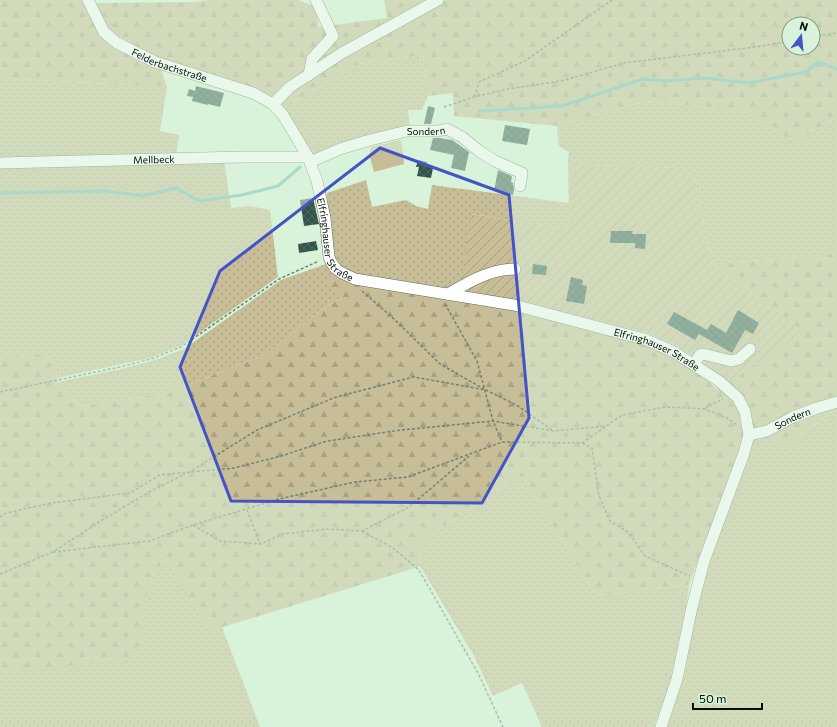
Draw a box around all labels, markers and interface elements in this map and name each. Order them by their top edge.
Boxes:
north arrow [781,16,821,56]
text: N [798,19,810,33]
street label: Felderbachstraße [130,45,209,84]
street label: Sondern [407,124,446,137]
street label: Mellbeck [133,153,175,166]
street label: Elfringhauser Straße [315,197,355,283]
street label: Elfringhauser Straße [613,326,702,373]
street label: Sondern [772,405,812,432]
scale bar [693,685,762,711]
text: 50 m [699,691,727,705]

